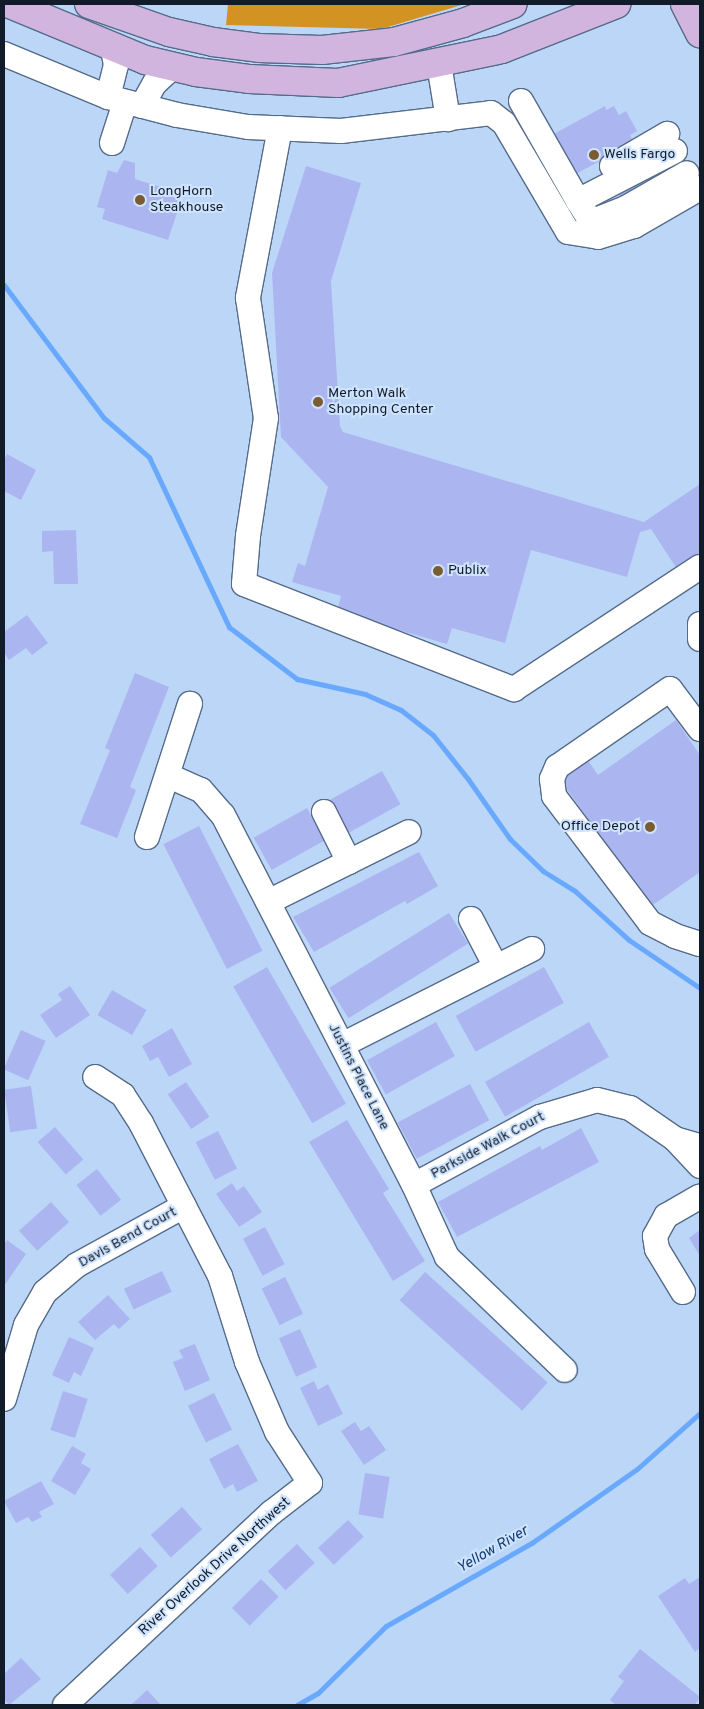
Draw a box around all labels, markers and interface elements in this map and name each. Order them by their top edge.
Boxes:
place label: Wells Fargo [604,147,675,163]
marker: Wells Fargo [588,149,600,161]
place label: LongHorn Steakhouse [150,184,223,216]
marker: LongHorn Steakhouse [134,194,146,206]
place label: Merton Walk Shopping Center [328,386,434,418]
marker: Merton Walk Shopping Center [312,396,324,408]
place label: Publix [448,563,487,579]
marker: Publix [432,565,444,577]
place label: Office Depot [561,819,640,835]
marker: Office Depot [644,821,656,833]
street label: Justins Place Lane [324,1021,392,1133]
street label: Parkside Walk Court [428,1109,548,1183]
street label: Davis Bend Court [76,1204,180,1272]
street label: River Overlook Drive Northwest [136,1494,294,1640]
water label: Yellow River [454,1522,532,1578]

